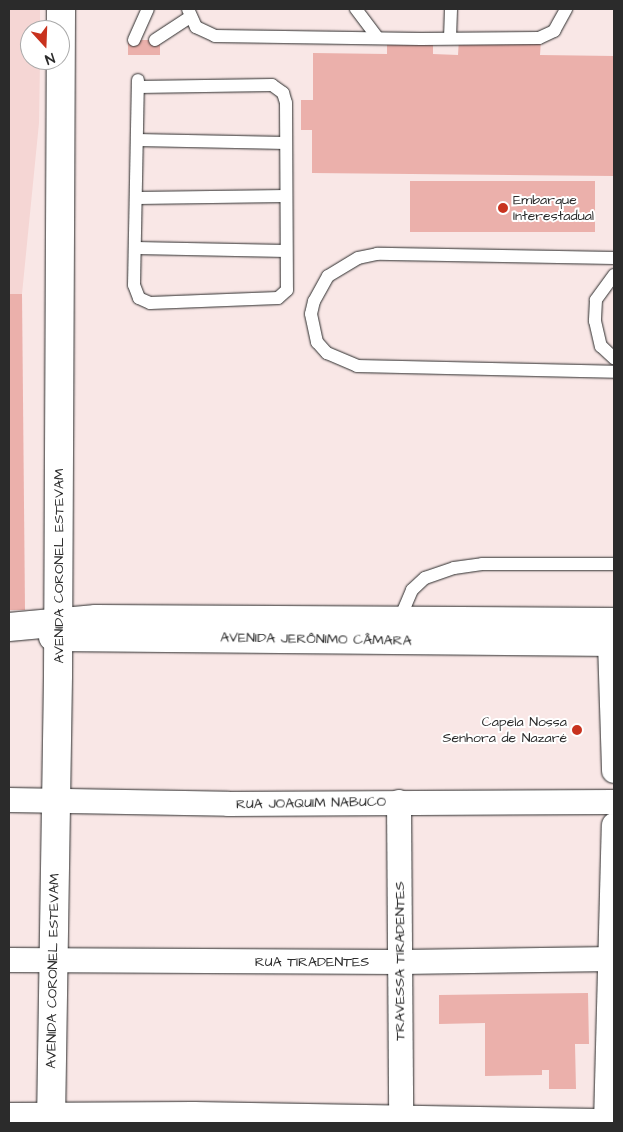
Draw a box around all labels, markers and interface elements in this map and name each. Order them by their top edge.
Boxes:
north arrow [20,20,70,70]
text: N [42,47,57,69]
place label: Embarque Interestadual [513,192,594,224]
marker: Embarque Interestadual [497,202,509,214]
street label: AVENIDA CORONEL ESTEVAM [51,468,67,664]
street label: AVENIDA JERÔNIMO CÂMARA [220,629,412,649]
place label: Capela Nossa Senhora de Nazaré [443,714,567,746]
marker: Capela Nossa Senhora de Nazaré [571,724,583,736]
street label: RUA JOAQUIM NABUCO [236,793,386,813]
street label: AVENIDA CORONEL ESTEVAM [43,873,63,1069]
street label: TRAVESSA TIRADENTES [392,881,408,1041]
street label: RUA TIRADENTES [255,954,369,970]

